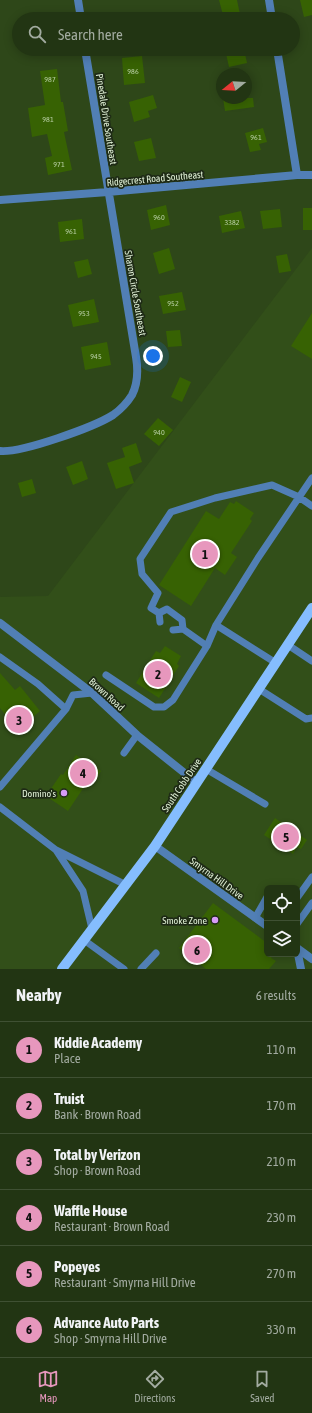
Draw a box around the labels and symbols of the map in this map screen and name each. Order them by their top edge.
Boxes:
house number: 986 [127,67,139,76]
north arrow [216,68,252,104]
street label: Pinedale Drive Southeast [94,73,119,166]
house number: 987 [44,75,56,84]
house number: 981 [42,115,54,124]
house number: 961 [250,133,262,142]
house number: 971 [53,160,65,169]
street label: Ridgecrest Road Southeast [106,169,204,188]
house number: 960 [153,213,165,222]
house number: 3382 [224,218,240,227]
house number: 961 [65,227,77,236]
street label: Sharon Circle Southeast [123,250,148,337]
house number: 952 [167,299,179,308]
house number: 953 [78,309,90,318]
your location [143,346,163,366]
house number: 945 [90,352,102,361]
house number: 940 [153,428,165,437]
pin: 1 [192,539,218,569]
pin: 2 [145,659,171,689]
street label: Brown Road [87,676,127,713]
pin: 3 [6,705,32,735]
street label: South Cobb Drive [159,756,204,814]
pin: 4 [70,758,96,788]
place label: Domino's [22,788,56,799]
marker: Domino's [59,788,69,798]
pin: 5 [273,822,299,852]
street label: Smyrna Hill Drive [188,855,246,902]
place label: Smoke Zone [162,915,207,926]
marker: Smoke Zone [210,915,220,925]
pin: 6 [184,935,210,965]

